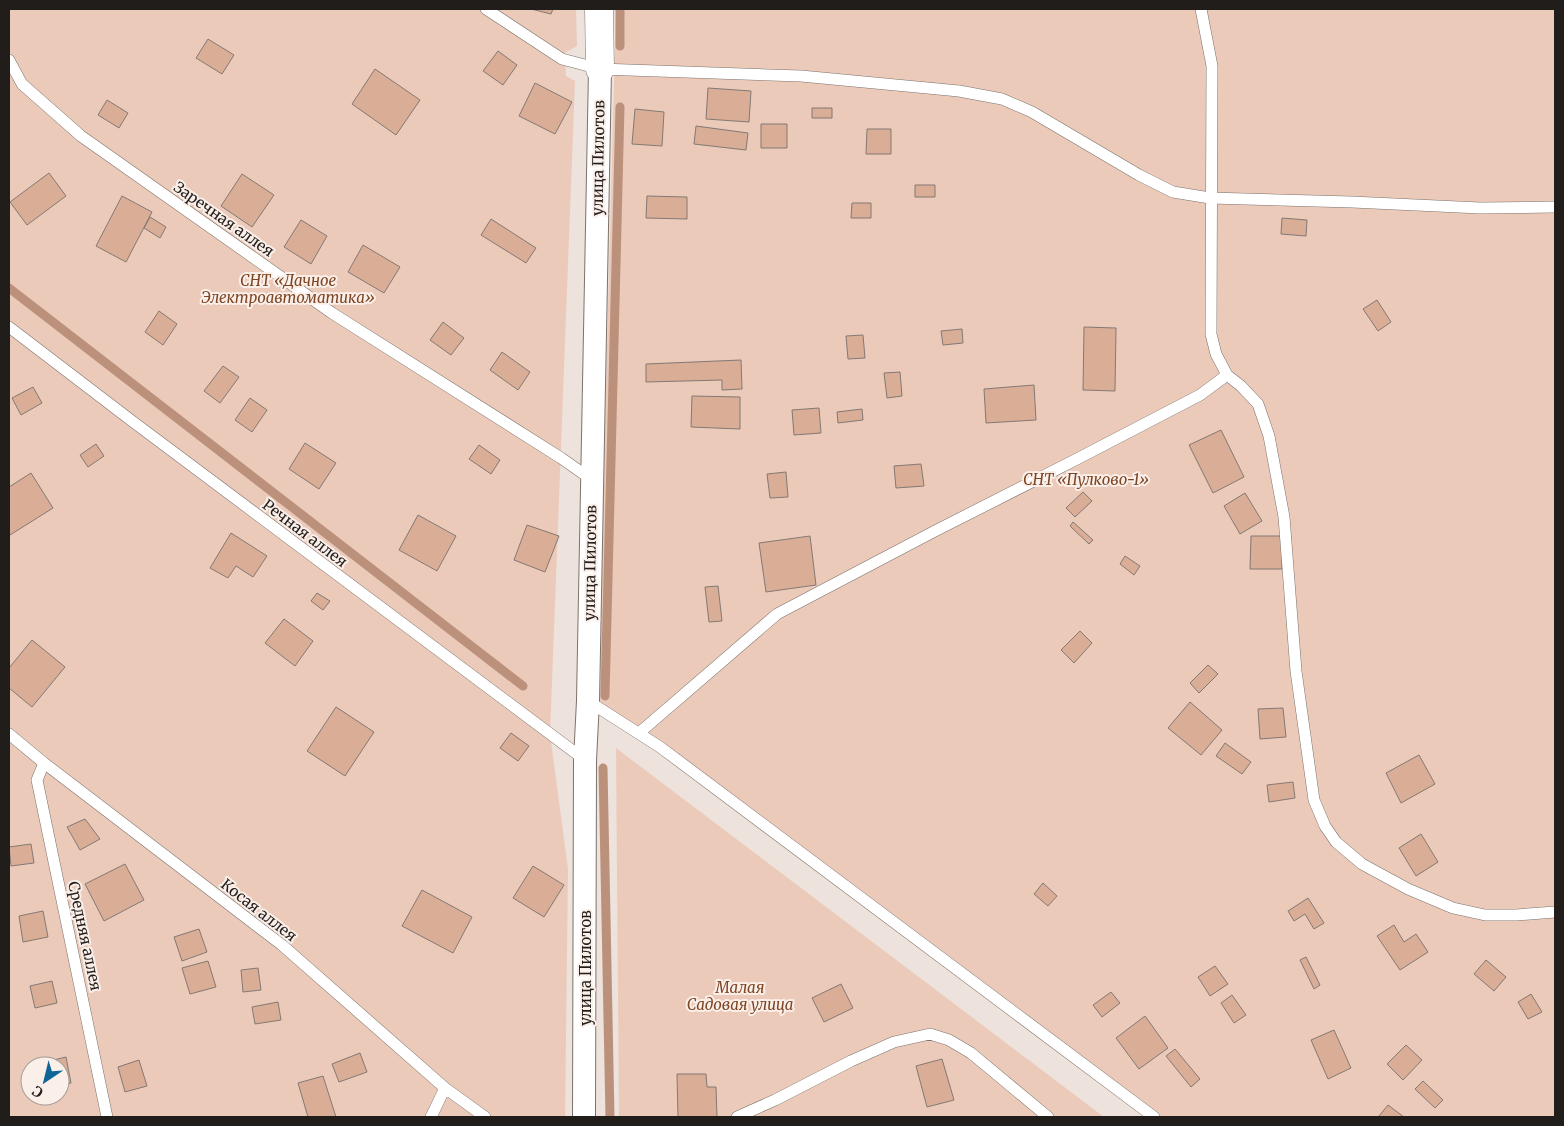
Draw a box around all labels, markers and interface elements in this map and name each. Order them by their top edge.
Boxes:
street label: улица Пилотов [587,100,609,216]
street label: Заречная аллея [170,177,278,261]
park label: СНТ «Дачное Электроавтоматика» [201,271,375,307]
park label: СНТ «Пулково-1» [1023,470,1149,489]
street label: Речная аллея [259,495,351,571]
street label: улица Пилотов [579,505,601,621]
street label: Косая аллея [217,875,301,946]
street label: Средняя аллея [64,880,106,992]
street label: улица Пилотов [576,910,595,1026]
park label: Малая Садовая улица [687,978,793,1014]
north arrow [20,1056,70,1106]
text: С [29,1082,47,1102]

